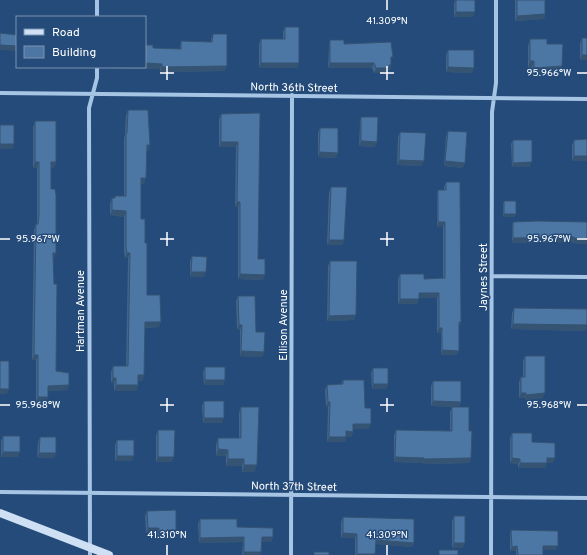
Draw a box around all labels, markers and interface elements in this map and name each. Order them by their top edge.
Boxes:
text: 41.309°N [366,15,408,28]
legend [16,16,146,68]
text: Road [52,25,80,41]
text: Building [52,45,96,61]
text: 95.966°W [527,67,571,80]
street label: North 36th Street [250,80,338,96]
text: 95.967°W [16,233,60,246]
text: 95.967°W [527,233,571,246]
street label: Jaynes Street [477,243,491,311]
street label: Hartman Avenue [74,270,88,352]
street label: Ellison Avenue [277,289,291,361]
text: 95.968°W [16,399,60,412]
text: 95.968°W [527,399,571,412]
street label: North 37th Street [251,479,337,495]
text: 41.310°N [147,529,187,542]
text: 41.309°N [366,529,408,542]

